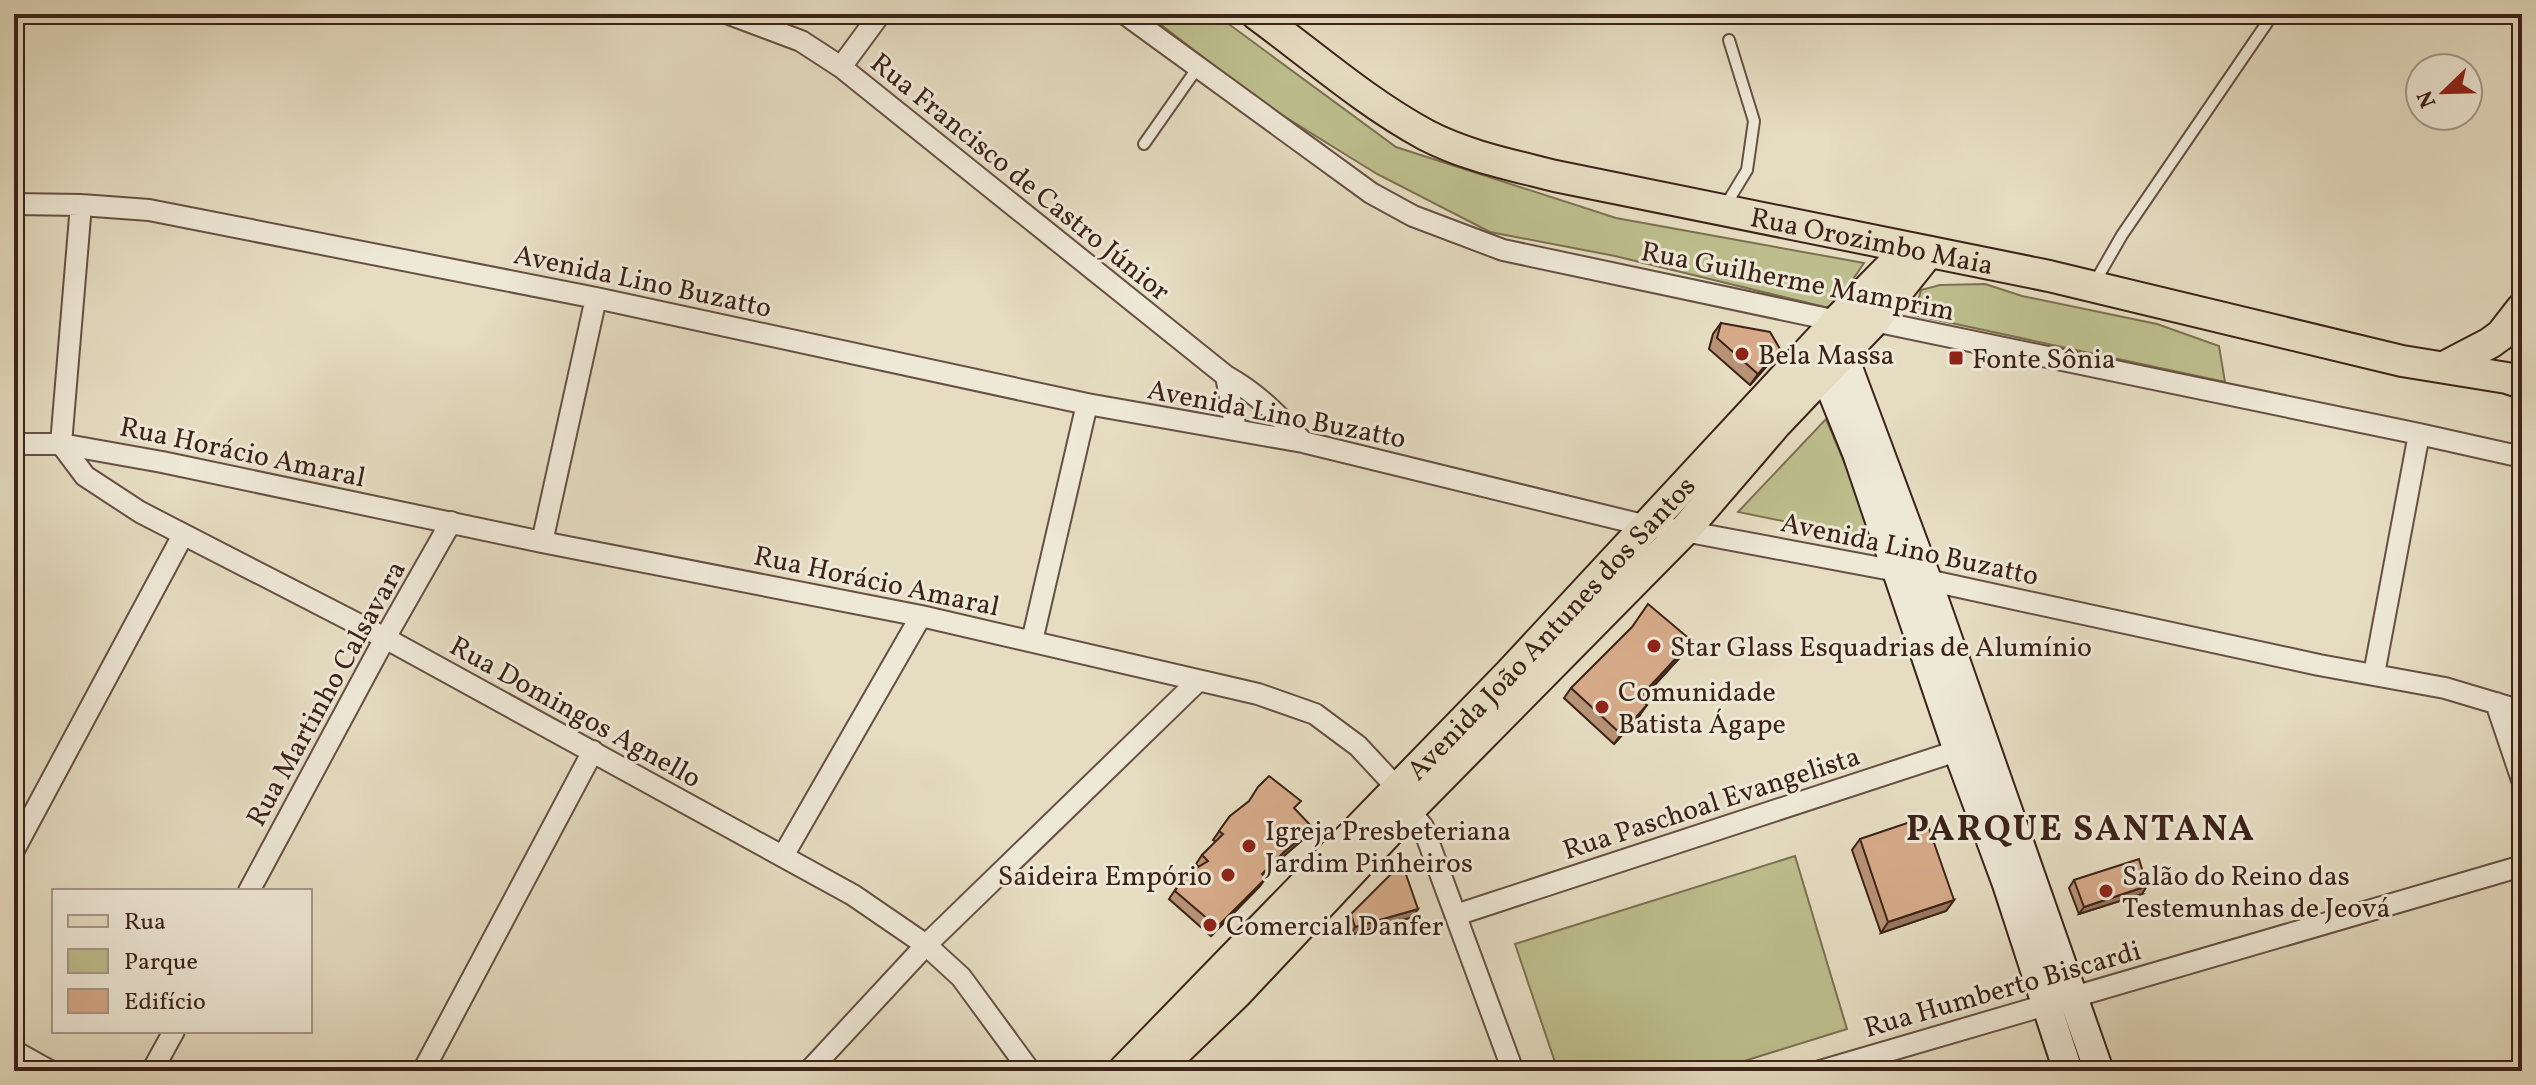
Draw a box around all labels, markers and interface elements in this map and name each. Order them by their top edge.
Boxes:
street label: Rua Francisco de Castro Júnior [861,45,1178,311]
north arrow [2404,52,2484,132]
text: N [2410,85,2445,112]
street label: Rua Orozimbo Maia [1747,199,1996,286]
street label: Rua Guilherme Mamprim [1637,233,1958,332]
street label: Avenida Lino Buzatto [510,236,775,329]
place label: Bela Massa [1758,337,1895,376]
place label: Fonte Sônia [1972,341,2116,380]
marker: Bela Massa [1733,345,1751,363]
marker: Fonte Sônia [1947,349,1965,367]
street label: Avenida Lino Buzatto [1144,371,1409,460]
street label: Rua Horácio Amaral [116,408,369,499]
street label: Avenida João Antunes dos Santos [1399,468,1706,790]
street label: Avenida Lino Buzatto [1777,504,2042,597]
street label: Rua Horácio Amaral [750,537,1003,628]
street label: Rua Martinho Calsavara [238,554,417,834]
street label: Rua Domingos Agnello [442,628,708,799]
place label: Star Glass Esquadrias de Alumínio [1670,629,2092,668]
marker: Star Glass Esquadrias de Alumínio [1645,637,1663,655]
place label: Comunidade Batista Ágape [1618,674,1786,745]
marker: Comunidade Batista Ágape [1593,698,1611,716]
street label: Rua Paschoal Evangelista [1558,738,1865,871]
district label: PARQUE SANTANA [1906,806,2256,856]
place label: Igreja Presbeteriana Jardim Pinheiros [1265,813,1511,884]
marker: Igreja Presbeteriana Jardim Pinheiros [1240,837,1258,855]
place label: Saideira Empório [998,858,1212,897]
place label: Salão do Reino das Testemunhas de Jeová [2122,858,2391,929]
marker: Saideira Empório [1219,866,1237,884]
marker: Salão do Reino das Testemunhas de Jeová [2097,882,2115,900]
legend [52,889,312,1033]
text: Rua [124,906,166,940]
place label: Comercial Danfer [1226,908,1444,947]
marker: Comercial Danfer [1201,916,1219,934]
street label: Rua Humberto Biscardi [1859,932,2146,1049]
text: Parque [124,946,198,980]
text: Edifício [124,986,206,1020]

